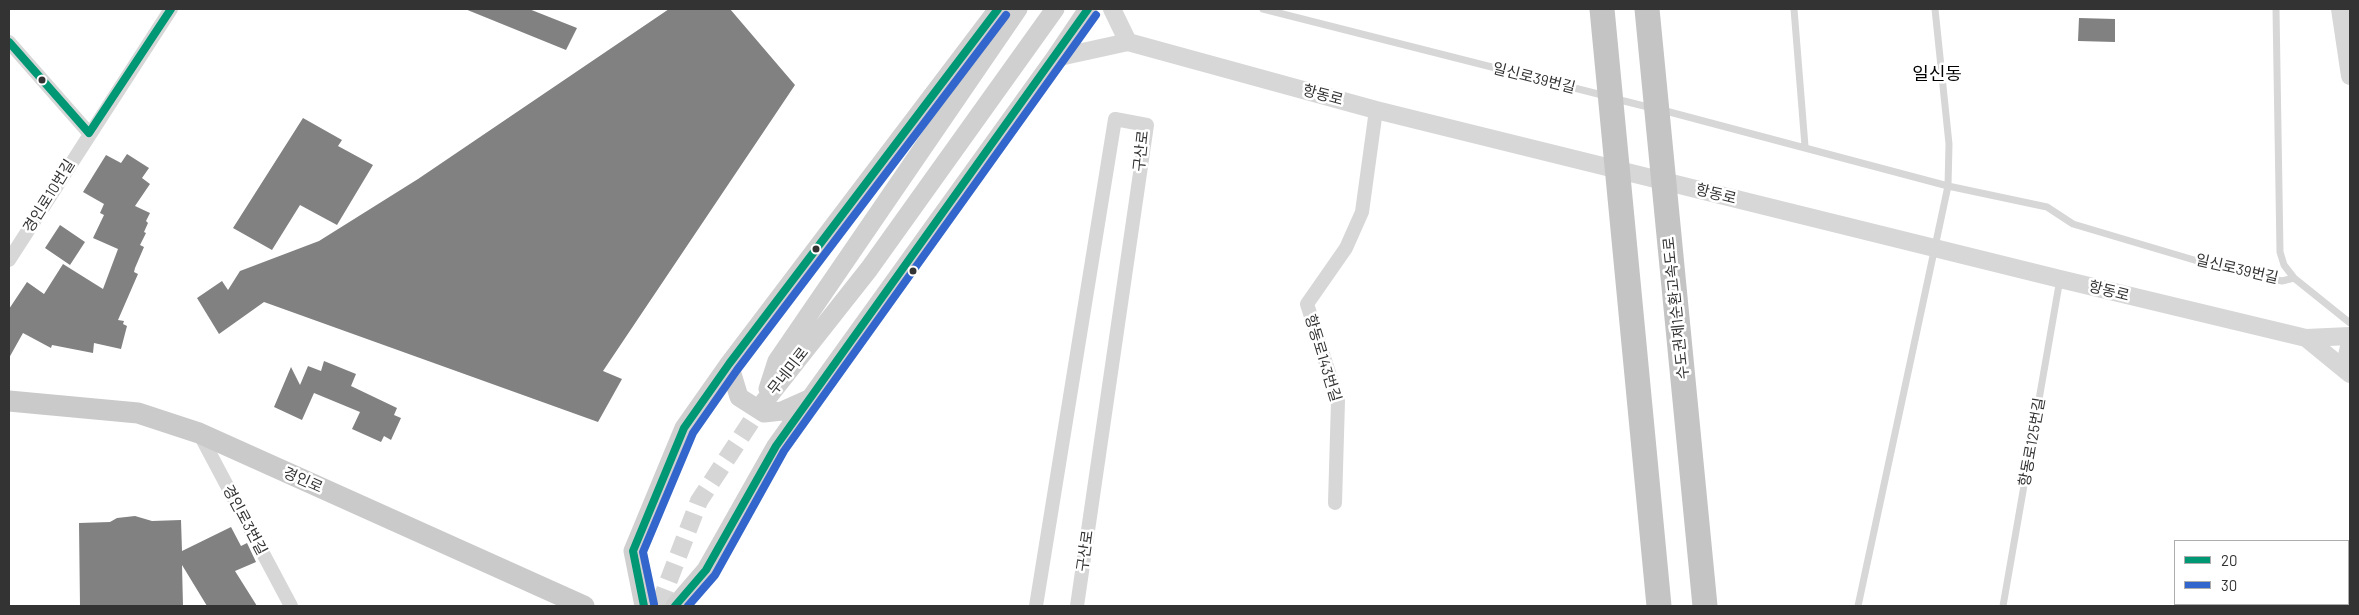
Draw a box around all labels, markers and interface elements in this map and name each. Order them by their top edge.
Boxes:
street label: 일신로39번길 [1491,59,1577,97]
district label: 일신동 [1912,63,1962,85]
unlabelled marker [37,75,47,85]
street label: 항동로 [1301,81,1345,109]
street label: 구산로 [1130,129,1152,173]
street label: 경인로10번길 [19,156,79,236]
street label: 항동로 [1694,180,1738,208]
street label: 수도권제1순환고속도로 [1660,236,1692,380]
unlabelled marker [811,244,821,254]
street label: 일신로39번길 [2194,251,2280,287]
unlabelled marker [908,266,918,276]
street label: 항동로 [2087,277,2131,305]
street label: 항동로143번길 [1301,312,1345,404]
street label: 무네미로 [764,344,812,398]
street label: 항동로125번길 [2015,396,2049,488]
street label: 경인로 [280,463,326,497]
street label: 경인로3번길 [219,482,271,558]
street label: 구산로 [1073,529,1097,573]
legend [2174,540,2349,605]
text: 20 [2221,551,2238,569]
text: 30 [2221,576,2237,594]

